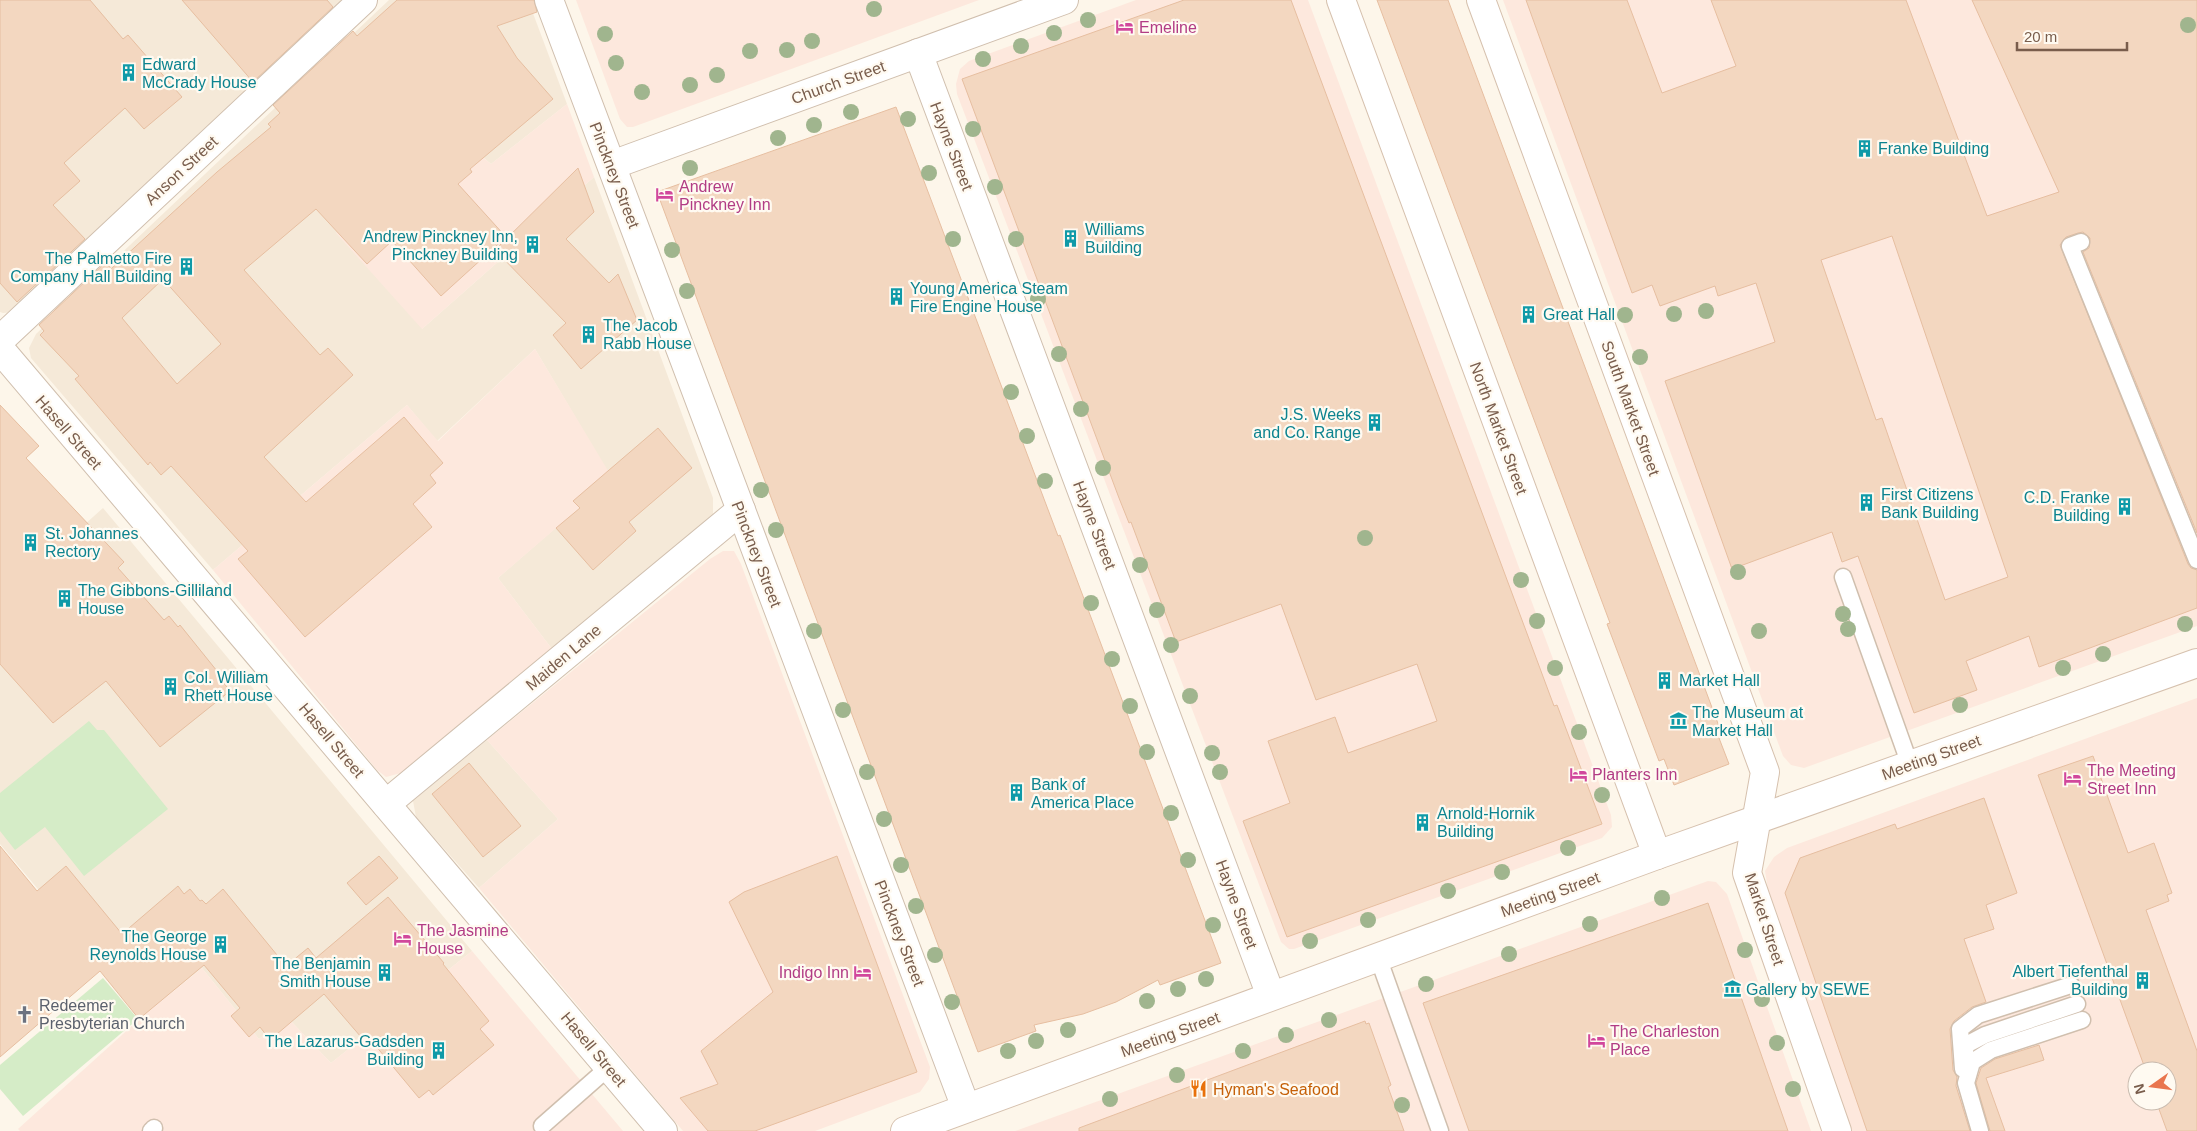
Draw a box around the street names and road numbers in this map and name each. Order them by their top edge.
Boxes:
street label: Church Street [789,57,888,107]
street label: Hayne Street [927,100,976,193]
street label: Pinckney Street [587,120,643,231]
street label: Anson Street [142,132,221,208]
street label: South Market Street [1598,338,1663,478]
street label: North Market Street [1467,360,1531,497]
street label: Hasell Street [32,392,105,473]
street label: Hayne Street [1070,479,1119,572]
street label: Pinckney Street [729,499,785,610]
street label: Maiden Lane [522,621,604,694]
street label: Hasell Street [296,700,368,781]
street label: Meeting Street [1879,731,1983,783]
street label: Hayne Street [1213,857,1261,951]
street label: Meeting Street [1498,868,1602,920]
street label: Market Street [1742,871,1788,968]
street label: Pinckney Street [872,878,928,989]
street label: Meeting Street [1118,1008,1222,1060]
street label: Hasell Street [558,1009,630,1090]

